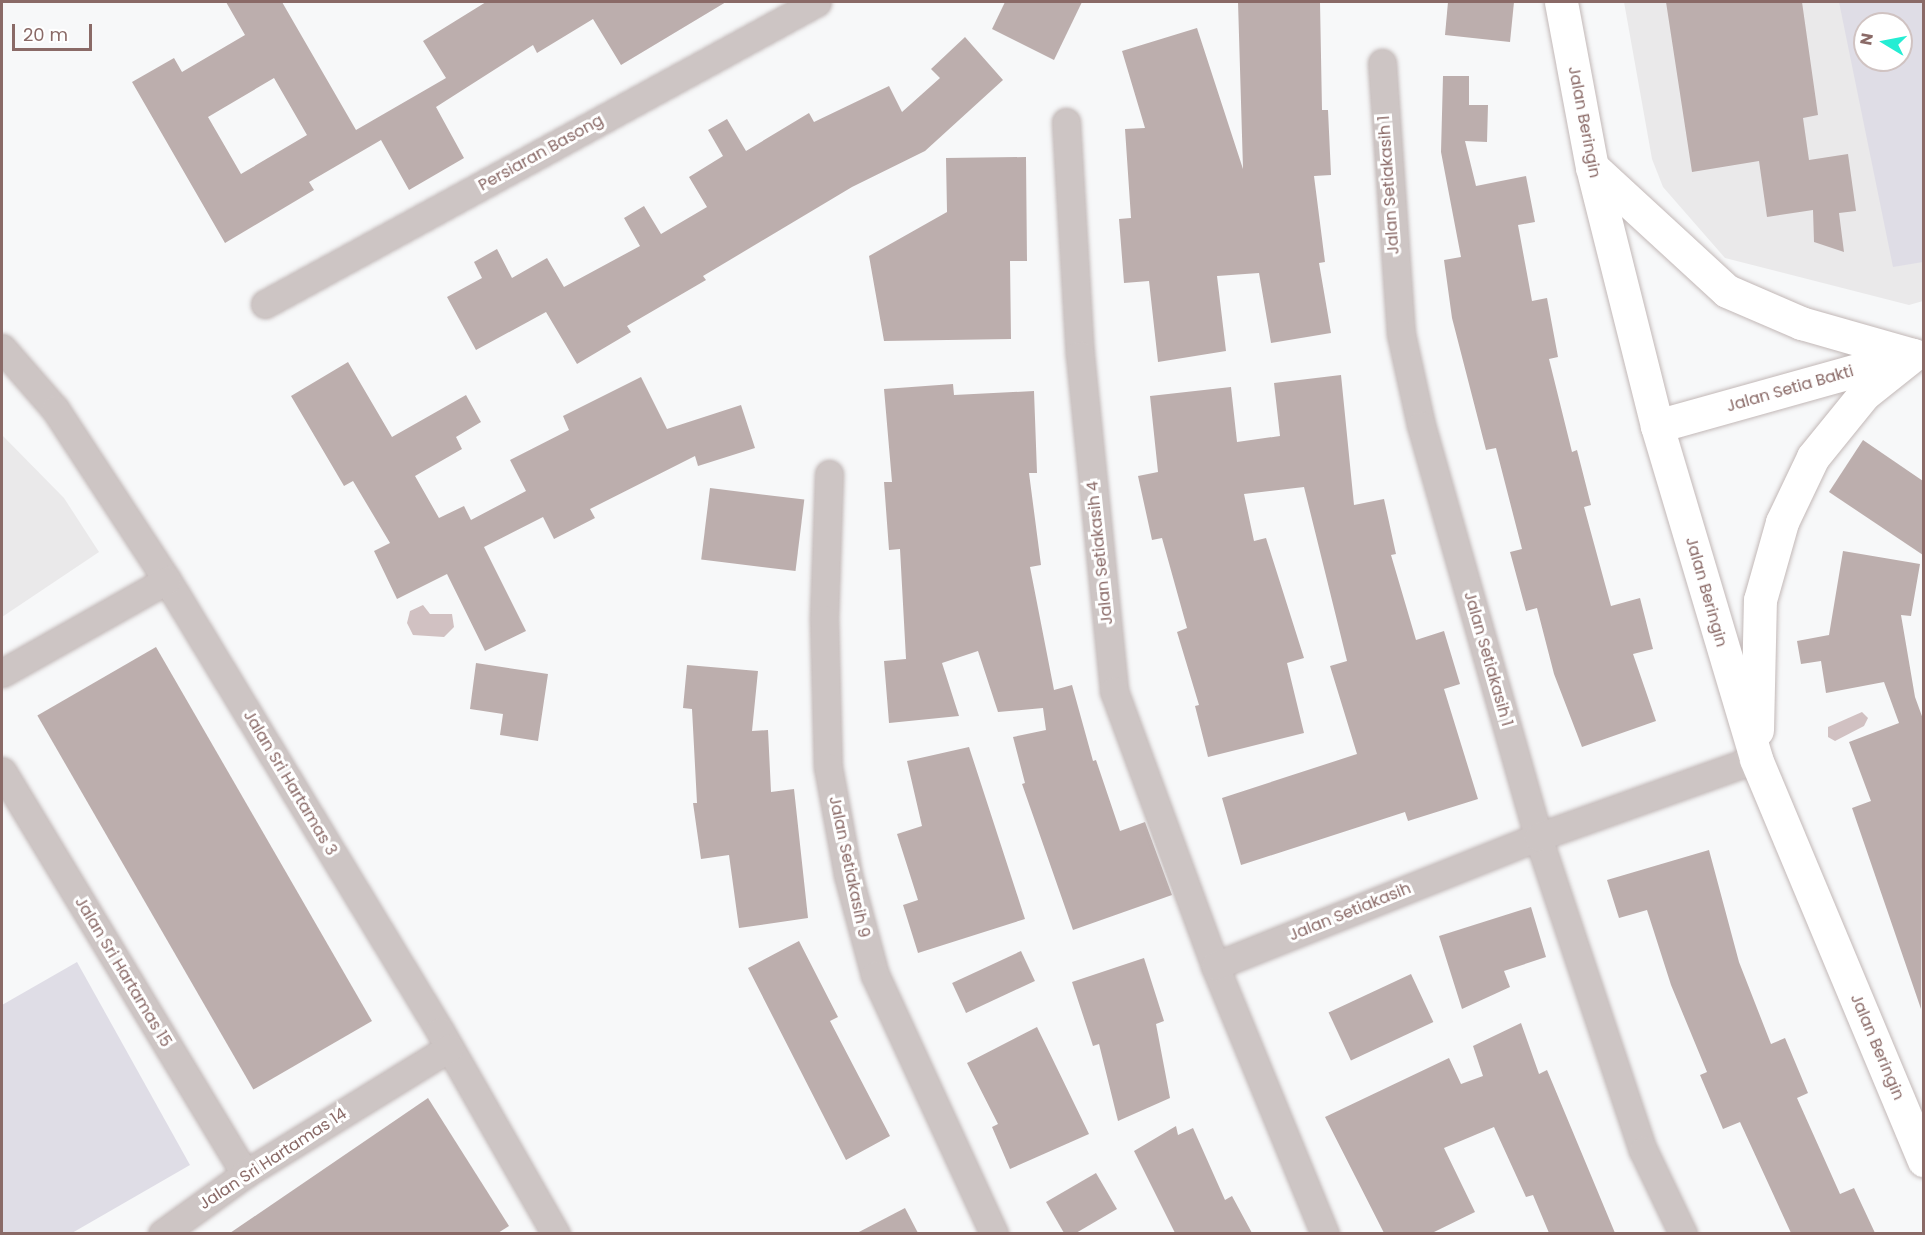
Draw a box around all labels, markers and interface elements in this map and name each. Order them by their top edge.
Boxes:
scale bar [15,12,94,50]
north arrow [1853,12,1913,72]
text: 20 m [23,22,68,47]
text: N [1854,31,1879,47]
street label: Jalan Beringin [1564,64,1604,180]
street label: Persiaran Basong [475,111,607,195]
street label: Jalan Setiakasih 1 [1375,115,1403,255]
street label: Jalan Setia Bakti [1724,362,1856,416]
street label: Jalan Setiakasih 4 [1083,480,1117,626]
street label: Jalan Beringin [1681,535,1731,649]
street label: Jalan Setiakasih 1 [1460,589,1516,729]
street label: Jalan Sri Hartamas 3 [239,707,341,859]
street label: Jalan Setiakasih 9 [825,794,873,940]
street label: Jalan Setiakasih [1286,879,1414,945]
street label: Jalan Sri Hartamas 15 [71,893,175,1051]
street label: Jalan Beringin [1846,991,1908,1103]
street label: Jalan Sri Hartamas 14 [196,1104,350,1214]

